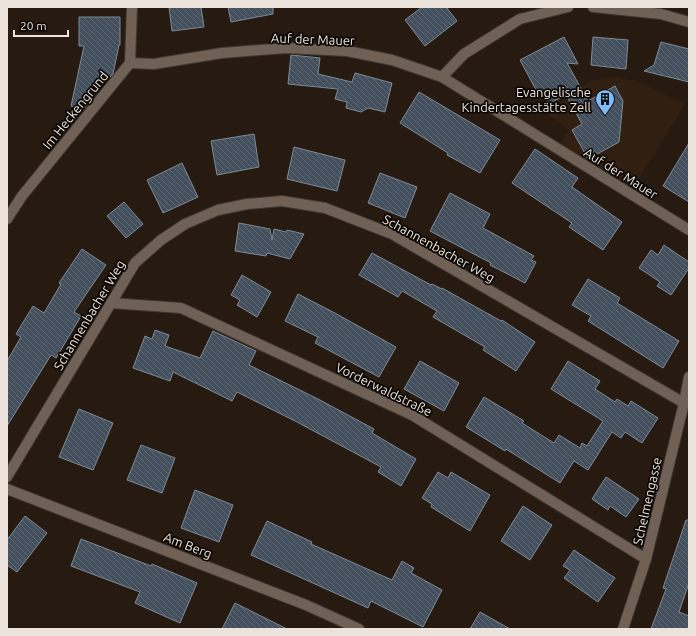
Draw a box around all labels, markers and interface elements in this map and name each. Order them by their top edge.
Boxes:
scale bar [14,12,68,38]
text: 20 m [20,19,47,32]
street label: Auf der Mauer [271,31,355,47]
street label: Im Heckengrund [39,68,111,152]
place label: Evangelische Kindertagesstätte Zell [461,85,592,114]
building icon: Evangelische Kindertagesstätte Zell [594,88,616,116]
street label: Auf der Mauer [582,145,660,201]
street label: Schannenbacher Weg [381,211,497,285]
street label: Schannenbacher Weg [51,258,127,372]
street label: Vorderwaldstraße [334,360,434,418]
street label: Schelmengasse [630,456,664,546]
street label: Am Berg [162,529,214,561]

